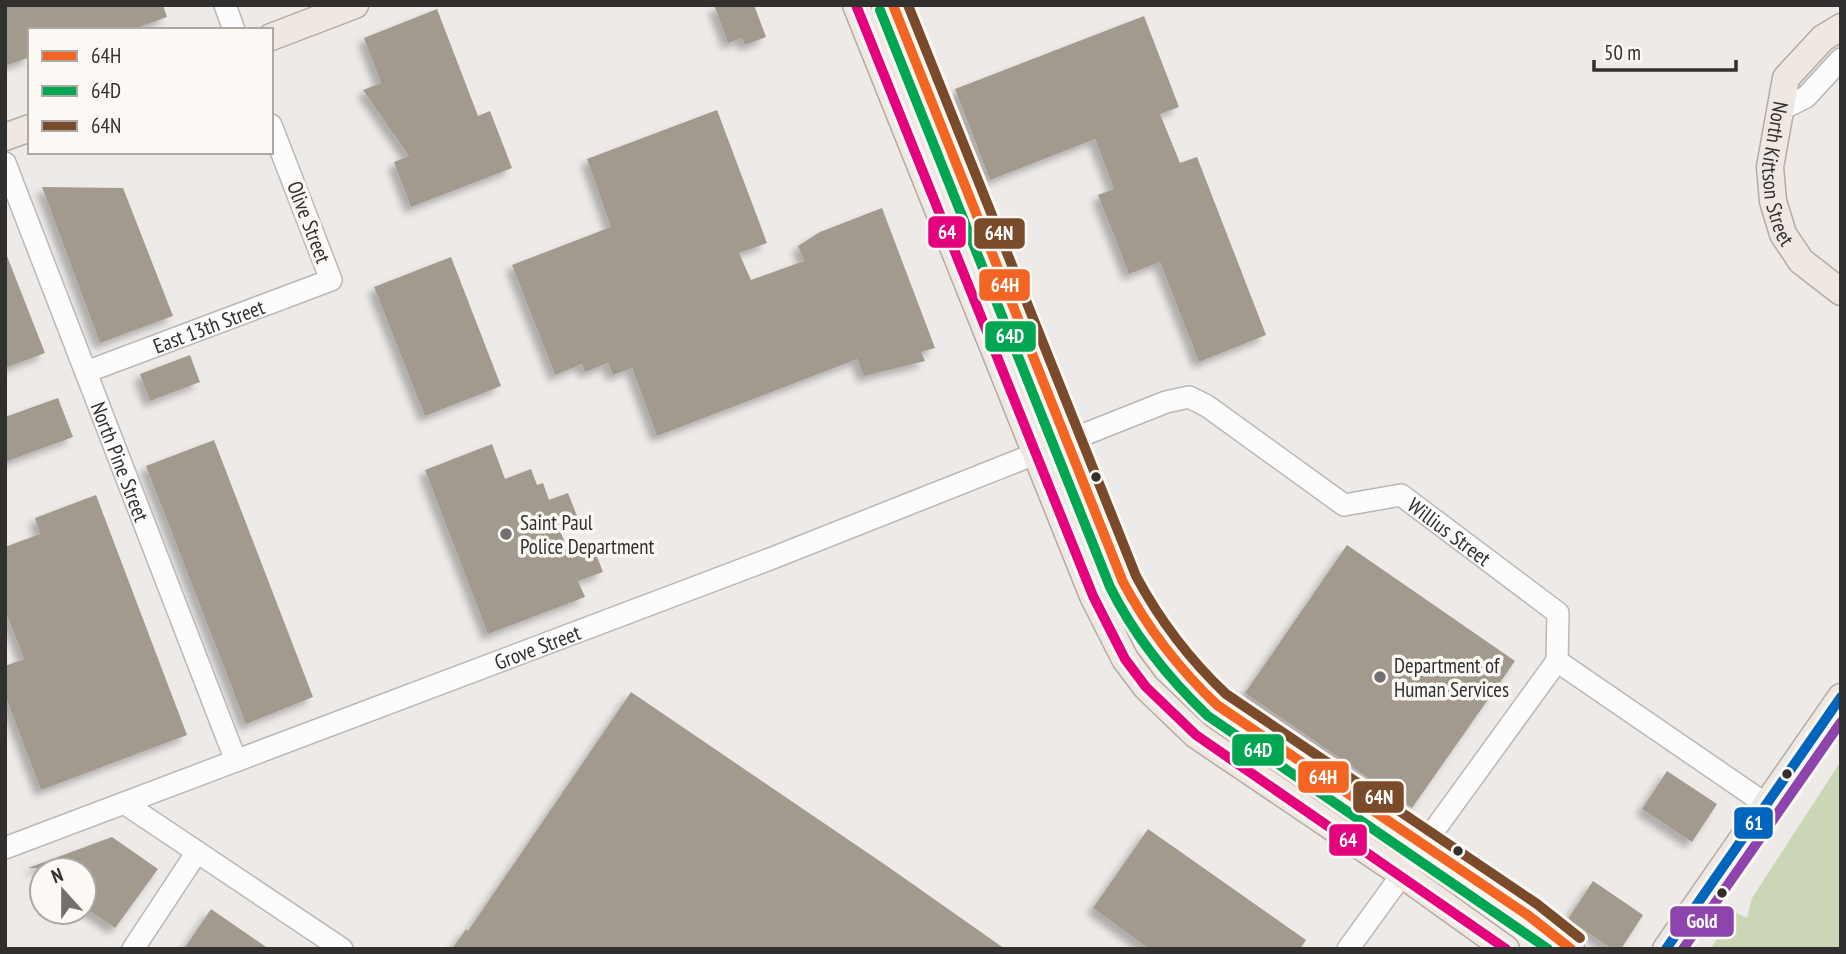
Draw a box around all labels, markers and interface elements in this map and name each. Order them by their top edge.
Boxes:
legend [28,28,273,154]
scale bar [1594,28,1736,72]
text: 50 m [1604,39,1641,66]
text: 64H [91,42,121,69]
text: 64D [91,77,121,104]
text: North Kittson Street [1757,100,1801,251]
street label: North Kittson Street [1782,104,1810,250]
text: 64N [91,112,121,139]
street label: Olive Street [281,177,337,267]
line badge: 64 [927,215,967,249]
line badge: 64N [973,217,1026,250]
text: 64 [938,220,956,244]
text: 64N [985,221,1013,245]
line badge: 64H [978,268,1031,302]
text: 64H [991,273,1019,297]
street label: East 13th Street [149,293,268,359]
line badge: 64D [984,320,1037,353]
text: 64D [996,324,1024,348]
street label: North Pine Street [85,398,156,525]
unlabelled marker [1089,470,1103,484]
street label: Willius Street [1403,491,1497,572]
place label: Saint Paul Police Department [520,509,654,560]
marker: Saint Paul Police Department [498,526,514,542]
street label: Grove Street [491,618,584,675]
place label: Department of Human Services [1394,652,1509,703]
marker: Department of Human Services [1372,669,1388,685]
line badge: 64D [1231,733,1285,767]
text: 64D [1244,738,1272,762]
line badge: 64H [1297,760,1350,794]
text: 64H [1309,765,1337,789]
unlabelled marker [1780,767,1794,781]
line badge: 64N [1352,780,1405,814]
text: 64N [1365,785,1393,809]
line badge: 61 [1733,806,1774,840]
text: 61 [1745,811,1763,835]
line badge: 64 [1328,823,1368,857]
text: 64 [1339,828,1357,852]
unlabelled marker [1451,844,1465,858]
north arrow [28,856,98,926]
text: N [48,862,66,888]
unlabelled marker [1715,886,1729,900]
line badge: Gold [1669,905,1735,938]
text: Gold [1686,909,1718,933]

